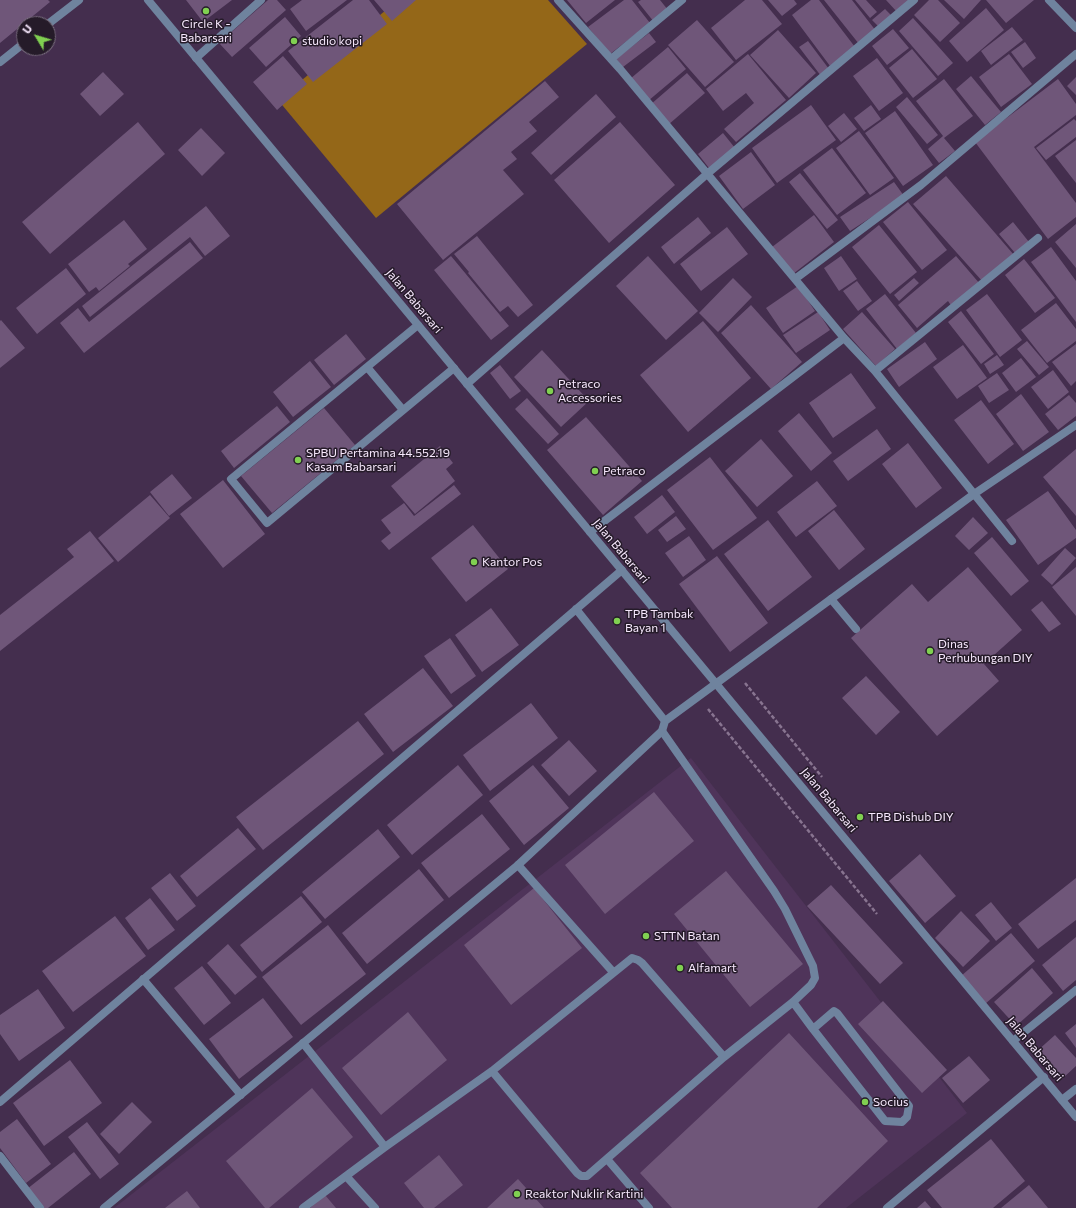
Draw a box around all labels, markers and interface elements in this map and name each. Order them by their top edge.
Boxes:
marker: Circle K - Babarsari [201,6,211,16]
north arrow [16,16,56,56]
place label: Circle K - Babarsari [180,17,232,45]
text: U [19,22,35,36]
place label: studio kopi [302,34,362,48]
marker: studio kopi [289,36,299,46]
street label: Jalan Babarsari [383,266,445,336]
place label: Petraco Accessories [558,377,622,405]
marker: Petraco Accessories [545,386,555,396]
place label: SPBU Pertamina 44.552.19 Kasam Babarsari [306,446,450,474]
marker: SPBU Pertamina 44.552.19 Kasam Babarsari [293,455,303,465]
place label: Petraco [603,464,646,478]
marker: Petraco [590,466,600,476]
street label: Jalan Babarsari [590,516,652,586]
place label: Kantor Pos [482,555,542,569]
marker: Kantor Pos [469,557,479,567]
place label: TPB Tambak Bayan 1 [625,607,694,635]
marker: TPB Tambak Bayan 1 [612,616,622,626]
place label: Dinas Perhubungan DIY [938,637,1033,665]
marker: Dinas Perhubungan DIY [925,646,935,656]
street label: Jalan Babarsari [798,765,860,835]
place label: TPB Dishub DIY [868,810,954,824]
marker: TPB Dishub DIY [855,812,865,822]
place label: STTN Batan [654,929,720,943]
marker: STTN Batan [641,931,651,941]
place label: Alfamart [688,961,737,975]
marker: Alfamart [675,963,685,973]
street label: Jalan Babarsari [1004,1014,1066,1084]
place label: Socius [873,1095,908,1109]
marker: Socius [860,1097,870,1107]
place label: Reaktor Nuklir Kartini [525,1187,643,1201]
marker: Reaktor Nuklir Kartini [512,1189,522,1199]

